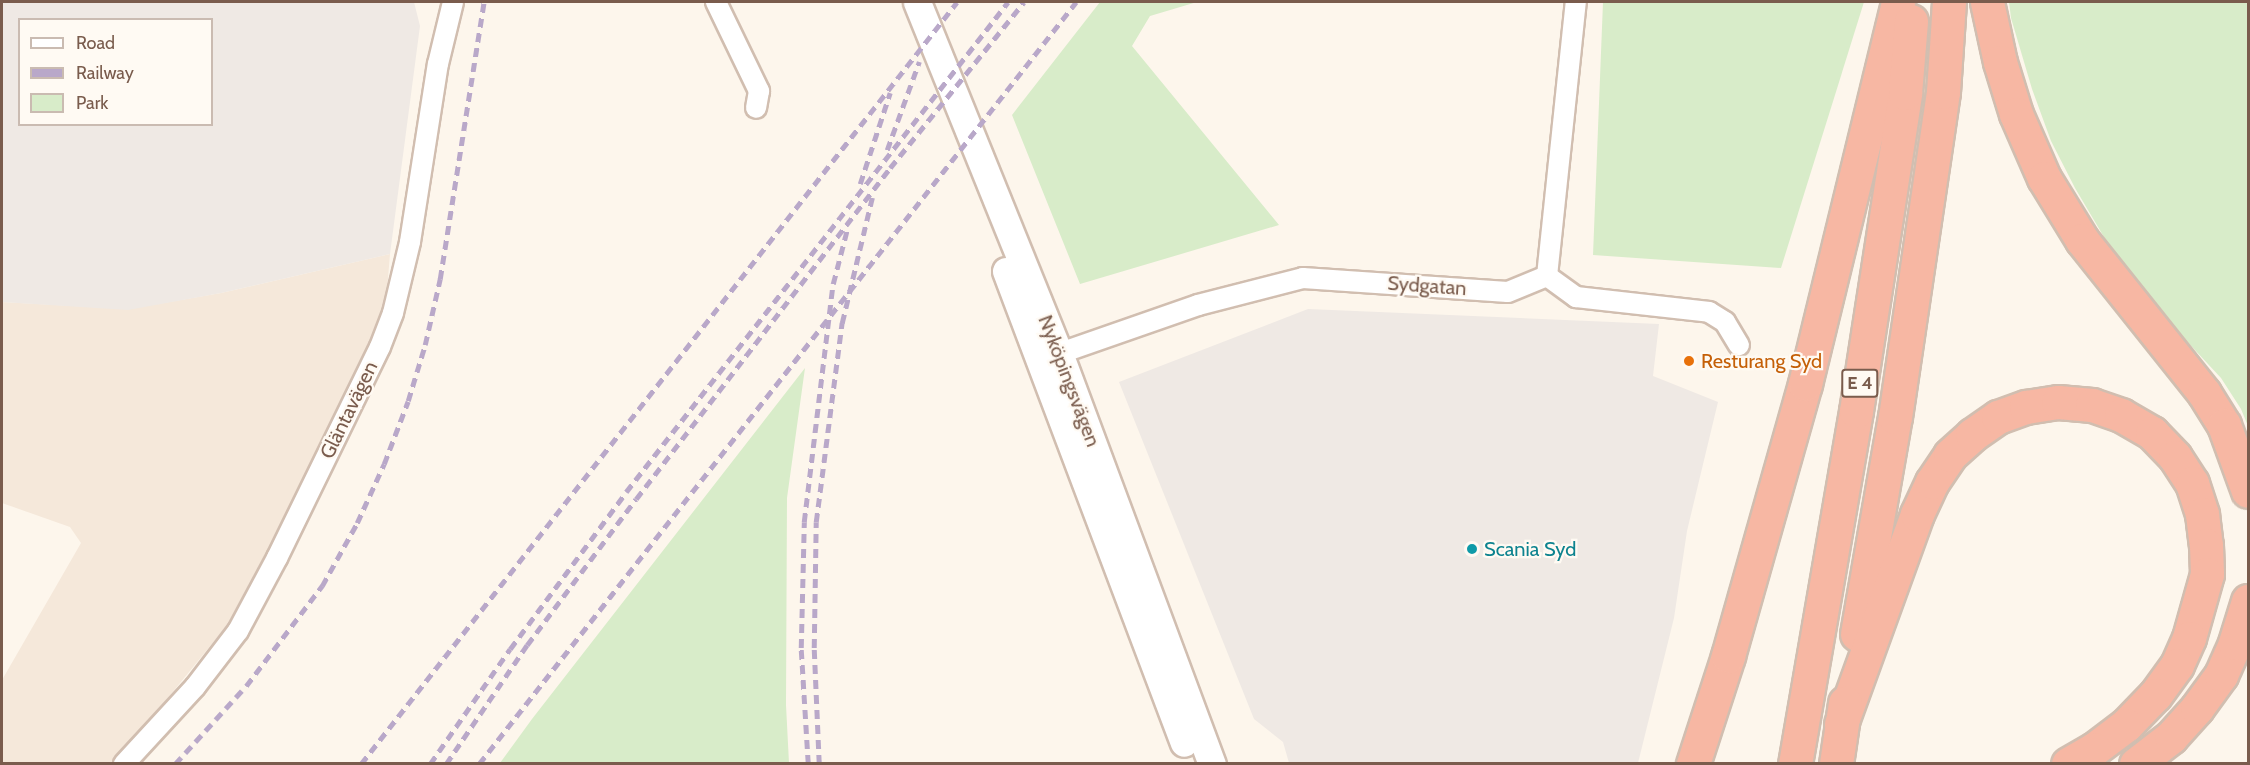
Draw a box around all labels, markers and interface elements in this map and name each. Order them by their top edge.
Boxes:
legend [18,18,213,126]
text: Road [76,32,115,54]
text: Railway [76,62,134,84]
text: Park [76,92,108,114]
street label: Sydgatan [1387,271,1467,301]
street label: Nyköpingsvägen [1033,312,1105,450]
place label: Resturang Syd [1701,349,1822,373]
marker: Resturang Syd [1682,354,1696,368]
street label: Gläntavägen [315,357,383,463]
road number: E 4 [1840,368,1880,398]
place label: Scania Syd [1484,537,1576,561]
marker: Scania Syd [1465,542,1479,556]

